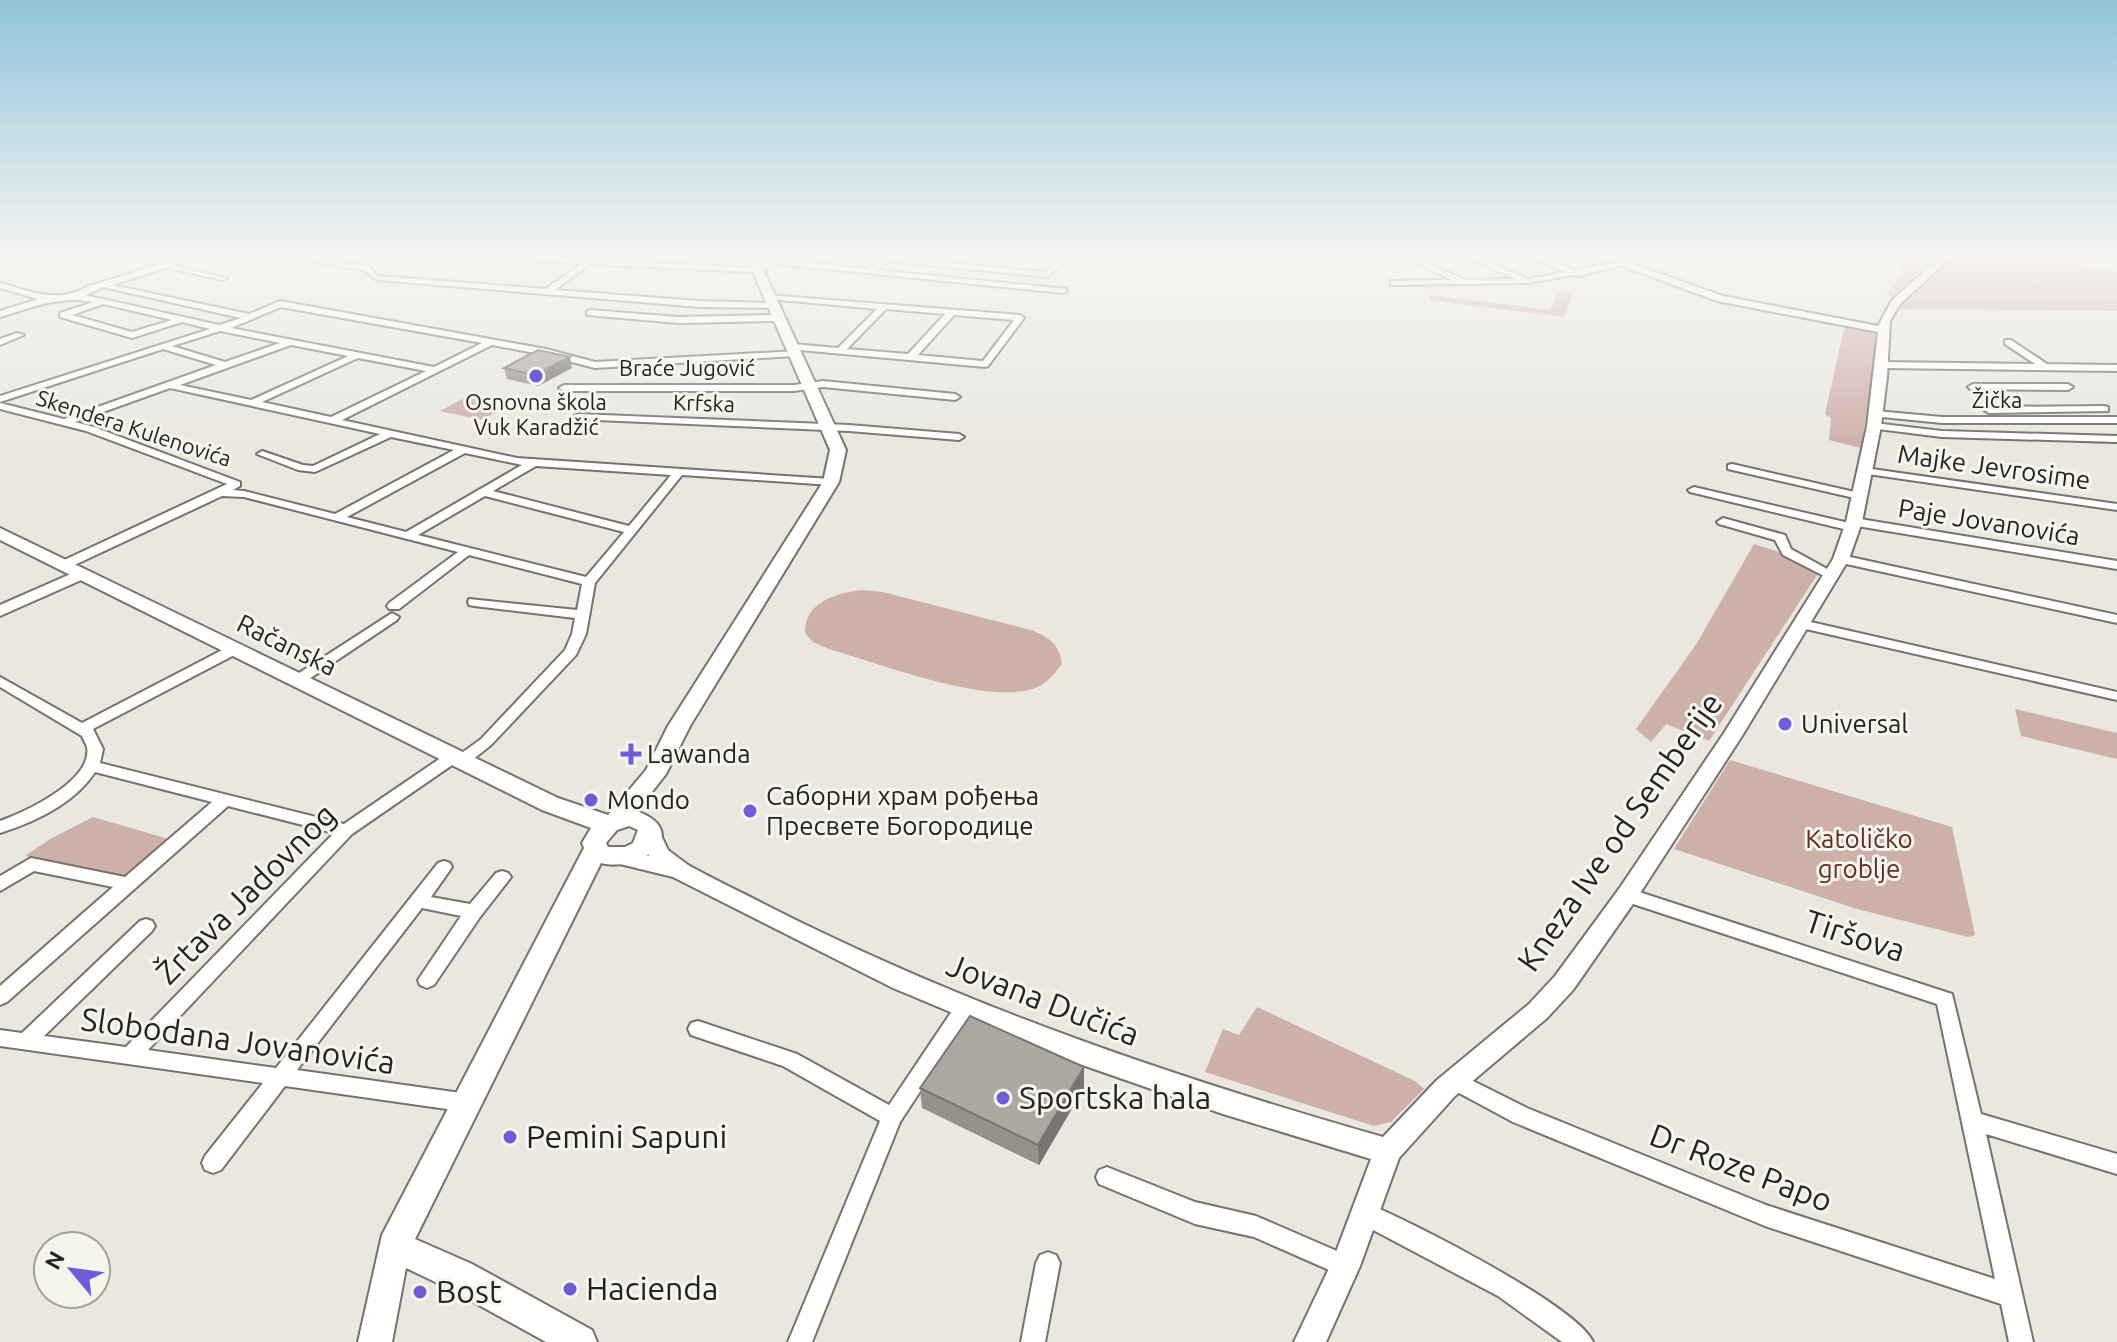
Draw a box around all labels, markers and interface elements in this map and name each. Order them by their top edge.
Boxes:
street label: Braće Jugović [619,355,755,380]
marker: Osnovna škola Vuk Karadžić [527,367,545,385]
street label: Skendera Kulenovića [34,384,235,471]
street label: Žička [1972,386,2022,412]
place label: Osnovna škola Vuk Karadžić [465,389,607,439]
street label: Krfska [673,389,735,416]
street label: Majke Jevrosime [1896,439,2092,494]
street label: Paje Jovanovića [1896,493,2082,550]
street label: Račanska [233,608,342,681]
street label: Kneza Ive od Semberije [1509,685,1729,977]
place label: Universal [1801,709,1908,738]
marker: Universal [1776,715,1794,733]
place label: Lawanda [647,739,751,768]
marker: Lawanda [622,745,640,763]
place label: Саборни храм рођења Пресвете Богородице [766,781,1039,840]
place label: Mondo [607,785,690,814]
marker: Mondo [582,791,600,809]
street label: Žrtava Jadovnog [148,796,343,991]
marker: Саборни храм рођења Пресвете Богородице [741,802,759,820]
park label: Katoličko groblje [1805,824,1913,883]
street label: Tiršova [1801,902,1910,968]
street label: Jovana Dučića [942,946,1145,1052]
street label: Slobodana Jovanovića [79,1000,397,1080]
place label: Sportska hala [1019,1079,1211,1115]
marker: Sportska hala [994,1089,1012,1107]
street label: Dr Roze Papo [1645,1116,1838,1218]
place label: Pemini Sapuni [526,1118,727,1154]
marker: Pemini Sapuni [501,1128,519,1146]
north arrow [32,1230,112,1310]
text: N [39,1247,69,1273]
place label: Hacienda [586,1270,719,1306]
place label: Bost [436,1273,502,1309]
marker: Hacienda [561,1280,579,1298]
marker: Bost [411,1283,429,1301]

